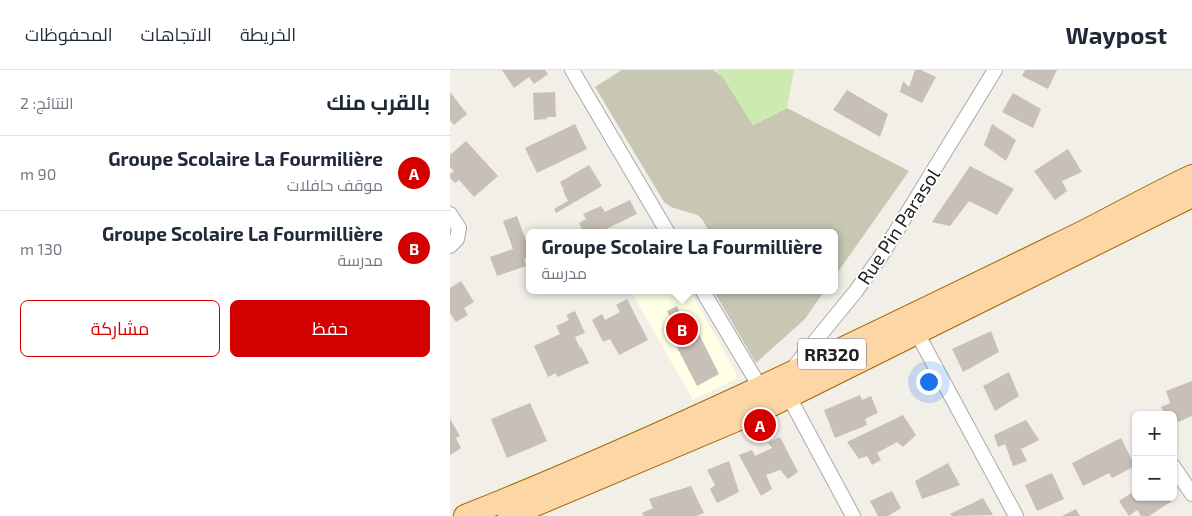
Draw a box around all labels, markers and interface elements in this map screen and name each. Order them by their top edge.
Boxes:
text: Waypost [1066,20,1167,49]
text: المحفوظات [25,23,113,45]
text: الاتجاهات [141,23,212,45]
text: الخريطة [240,23,296,45]
text: بالقرب منك [326,89,430,114]
text: النتائج: 2 [20,93,74,112]
text: Groupe Scolaire La Fourmilière [108,147,383,170]
street label: Rue Pin Parasol [852,163,944,288]
text: 90 m [20,164,56,183]
text: A [409,164,419,183]
text: موقف حافلات [287,175,383,194]
text: Groupe Scolaire La Fourmillière [102,222,383,245]
popup [526,229,838,294]
text: Groupe Scolaire La Fourmillière [542,235,823,258]
text: 130 m [20,239,63,258]
text: B [409,239,419,258]
text: مدرسة [337,250,383,269]
text: مدرسة [542,263,587,282]
button: مشاركة [20,300,220,357]
button: حفظ [230,300,430,357]
pin: B [666,310,698,348]
road number: RR320 [798,338,866,370]
your location [916,369,942,395]
pin: A [744,406,776,444]
map controls [1132,411,1177,501]
button: + [1132,411,1177,456]
button: − [1132,456,1177,501]

